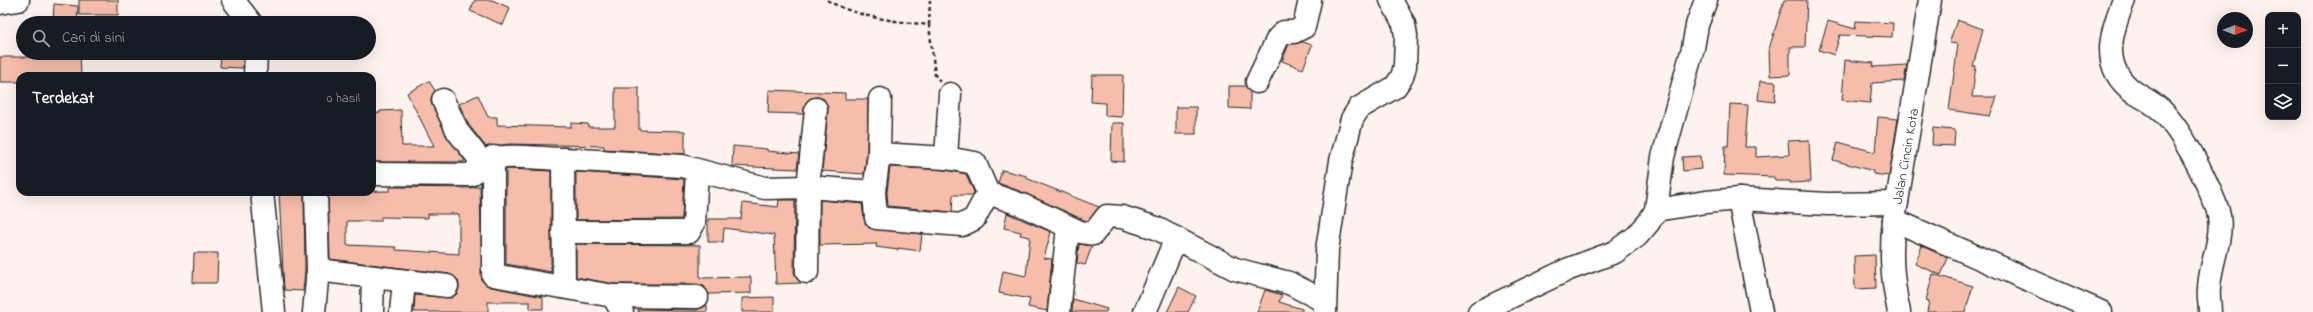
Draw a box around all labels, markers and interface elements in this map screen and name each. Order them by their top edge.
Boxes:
north arrow [2217,12,2253,48]
map controls [2265,12,2301,120]
button: + [2265,12,2301,48]
search box [16,16,376,60]
icon: search [30,27,52,49]
text: Cari di sini [62,27,125,49]
button: − [2265,48,2301,84]
button: layers [2265,84,2301,120]
text: Terdekat [32,86,94,111]
text: 0 hasil [327,89,360,108]
street label: Jalan Cincin Kota [1888,107,1925,206]

